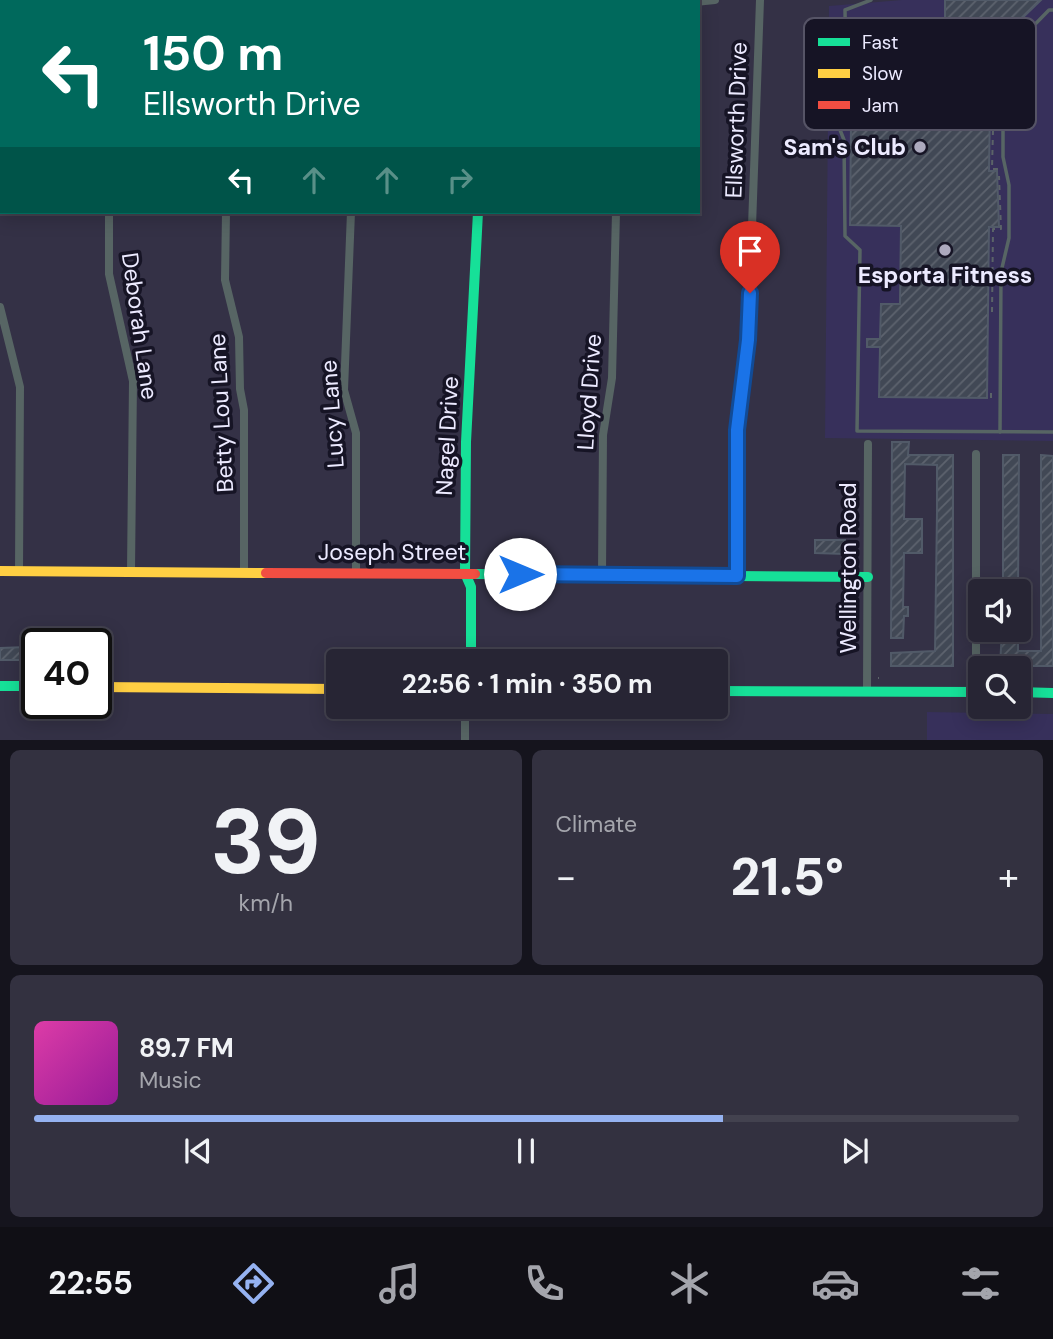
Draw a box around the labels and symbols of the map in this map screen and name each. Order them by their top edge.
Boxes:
legend [804,18,1036,130]
text: Fast [862,30,898,55]
street label: Ellsworth Drive [718,41,754,199]
text: Slow [862,61,903,86]
text: Jam [862,93,899,118]
place label: Sam's Club [784,132,906,162]
marker: Sam's Club [912,139,928,155]
pin [720,221,780,293]
marker: Esporta Fitness [937,242,953,258]
street label: Deborah Lane [115,251,165,401]
place label: Esporta Fitness [858,260,1032,290]
street label: Betty Lou Lane [202,333,240,493]
street label: Lloyd Drive [570,333,608,451]
street label: Lucy Lane [313,359,351,469]
street label: Nagel Drive [429,376,465,496]
street label: Wellington Road [833,482,863,654]
street label: Joseph Street [318,537,466,567]
position arrow [483,537,557,611]
speed limit sign: 40 [21,628,112,719]

